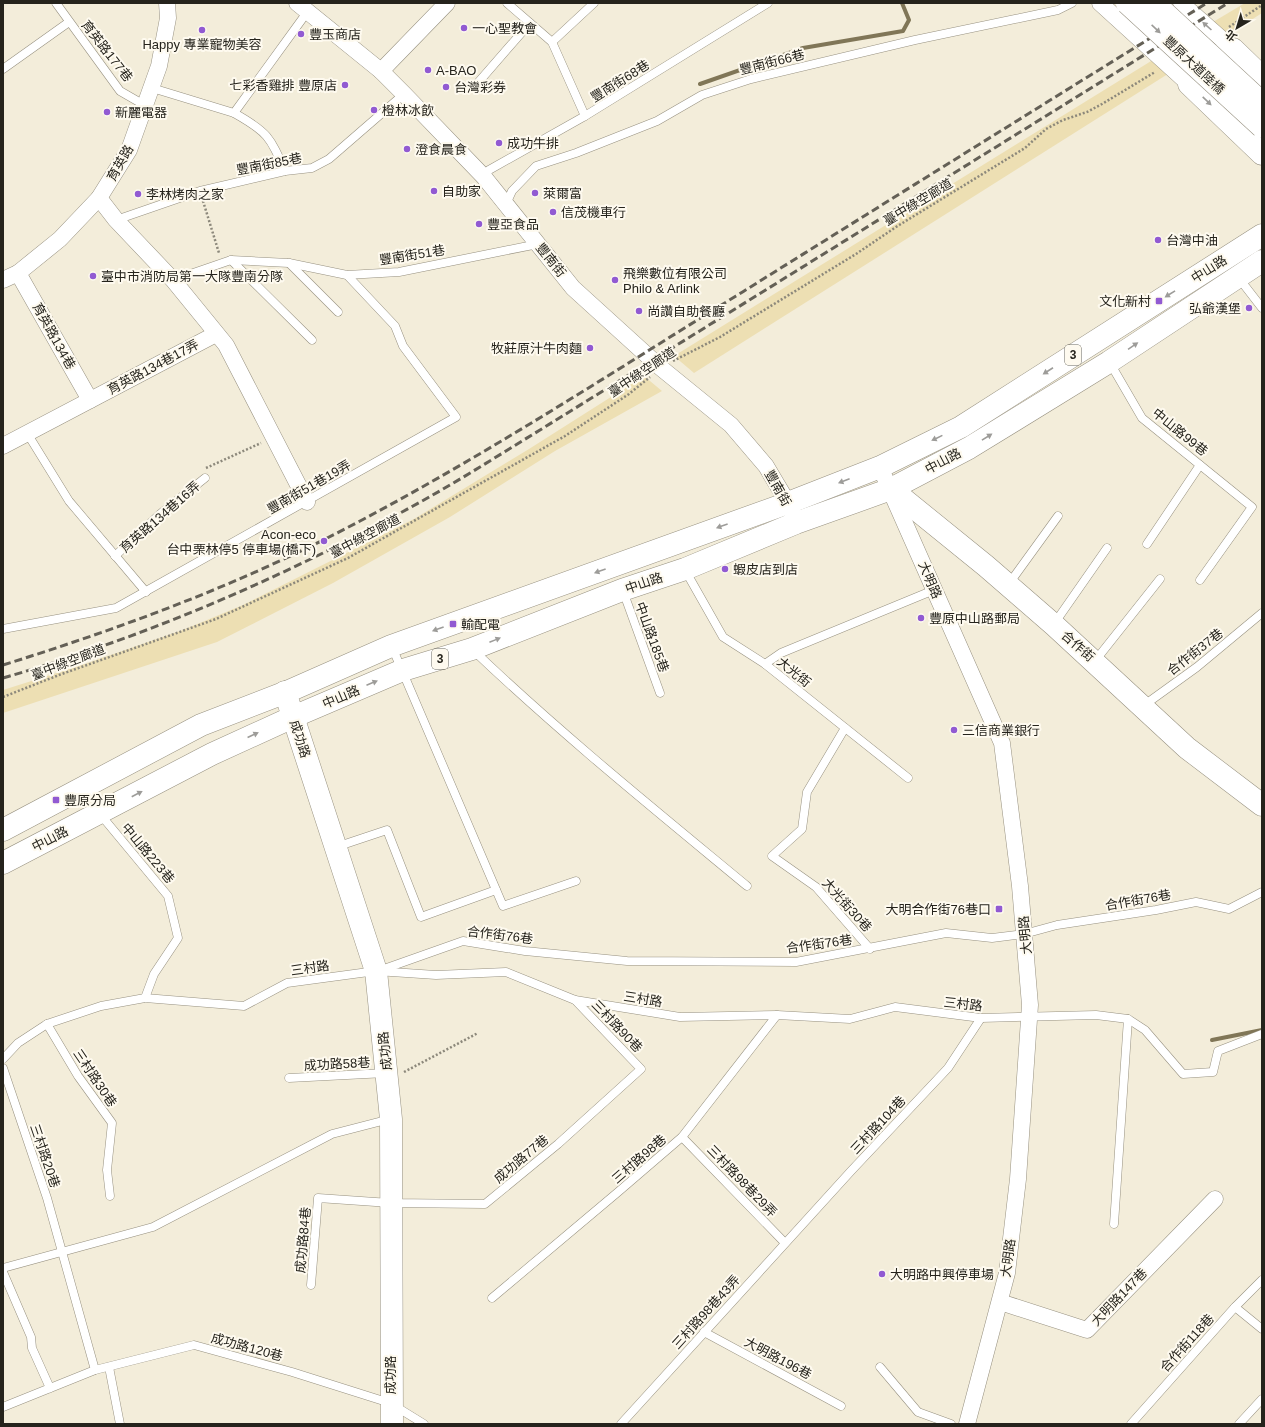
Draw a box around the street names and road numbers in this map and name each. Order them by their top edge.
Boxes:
street label: 育英路177巷 [78,17,136,85]
street label: 豐原大道陸橋 [1160,33,1228,97]
street label: 豐南街66巷 [738,47,806,77]
street label: 豐南街68巷 [588,57,652,105]
street label: 育英路 [104,142,136,184]
street label: 豐南街85巷 [235,150,303,178]
street label: 臺中綠空廊道 [881,175,955,229]
street label: 豐南街 [533,240,569,280]
street label: 豐南街51巷 [378,242,446,268]
street label: 中山路 [1188,252,1230,286]
street label: 育英路134巷 [30,300,78,372]
street label: 育英路134巷17弄 [105,337,201,397]
street label: 臺中綠空廊道 [605,344,679,400]
road number: 3 [1065,345,1081,365]
street label: 中山路99巷 [1149,405,1211,459]
street label: 中山路 [922,445,964,477]
street label: 豐南街51巷19弄 [265,457,353,517]
street label: 豐南街 [762,467,794,509]
street label: 育英路134巷16弄 [117,478,203,556]
street label: 臺中綠空廊道 [327,511,403,561]
street label: 大明路 [915,559,945,601]
street label: 中山路 [623,570,665,596]
street label: 中山路185巷 [632,600,672,674]
street label: 合作街37巷 [1164,626,1226,678]
street label: 合作街 [1058,628,1098,664]
street label: 臺中綠空廊道 [29,641,107,683]
road number: 3 [432,649,448,669]
street label: 大光街 [774,654,814,690]
street label: 中山路 [320,682,362,712]
street label: 成功路 [287,718,313,760]
street label: 中山路223巷 [119,820,177,886]
street label: 中山路 [29,823,71,855]
street label: 大光街30巷 [819,875,875,935]
street label: 合作街76巷 [1104,887,1172,913]
street label: 大明路 [1016,915,1034,955]
street label: 合作街76巷 [466,924,534,946]
street label: 合作街76巷 [785,932,853,956]
street label: 三村路 [290,958,330,978]
street label: 三村路 [623,989,663,1009]
street label: 三村路 [943,995,983,1013]
street label: 三村路90巷 [589,997,645,1055]
street label: 成功路 [376,1031,394,1071]
street label: 三村路30巷 [70,1046,120,1110]
street label: 成功路58巷 [303,1055,371,1073]
street label: 三村路104巷 [847,1093,909,1157]
street label: 三村路20巷 [27,1122,63,1190]
street label: 成功路77巷 [491,1132,551,1186]
street label: 三村路98巷 [609,1132,669,1186]
street label: 三村路98巷29弄 [704,1142,780,1220]
street label: 成功路84巷 [293,1206,313,1274]
street label: 大明路 [998,1238,1018,1278]
street label: 大明路147巷 [1088,1265,1150,1329]
street label: 三村路98巷43弄 [669,1272,743,1352]
street label: 合作街118巷 [1157,1311,1217,1375]
street label: 成功路120巷 [209,1330,285,1364]
street label: 大明路196巷 [742,1334,814,1382]
street label: 成功路 [383,1355,398,1395]

